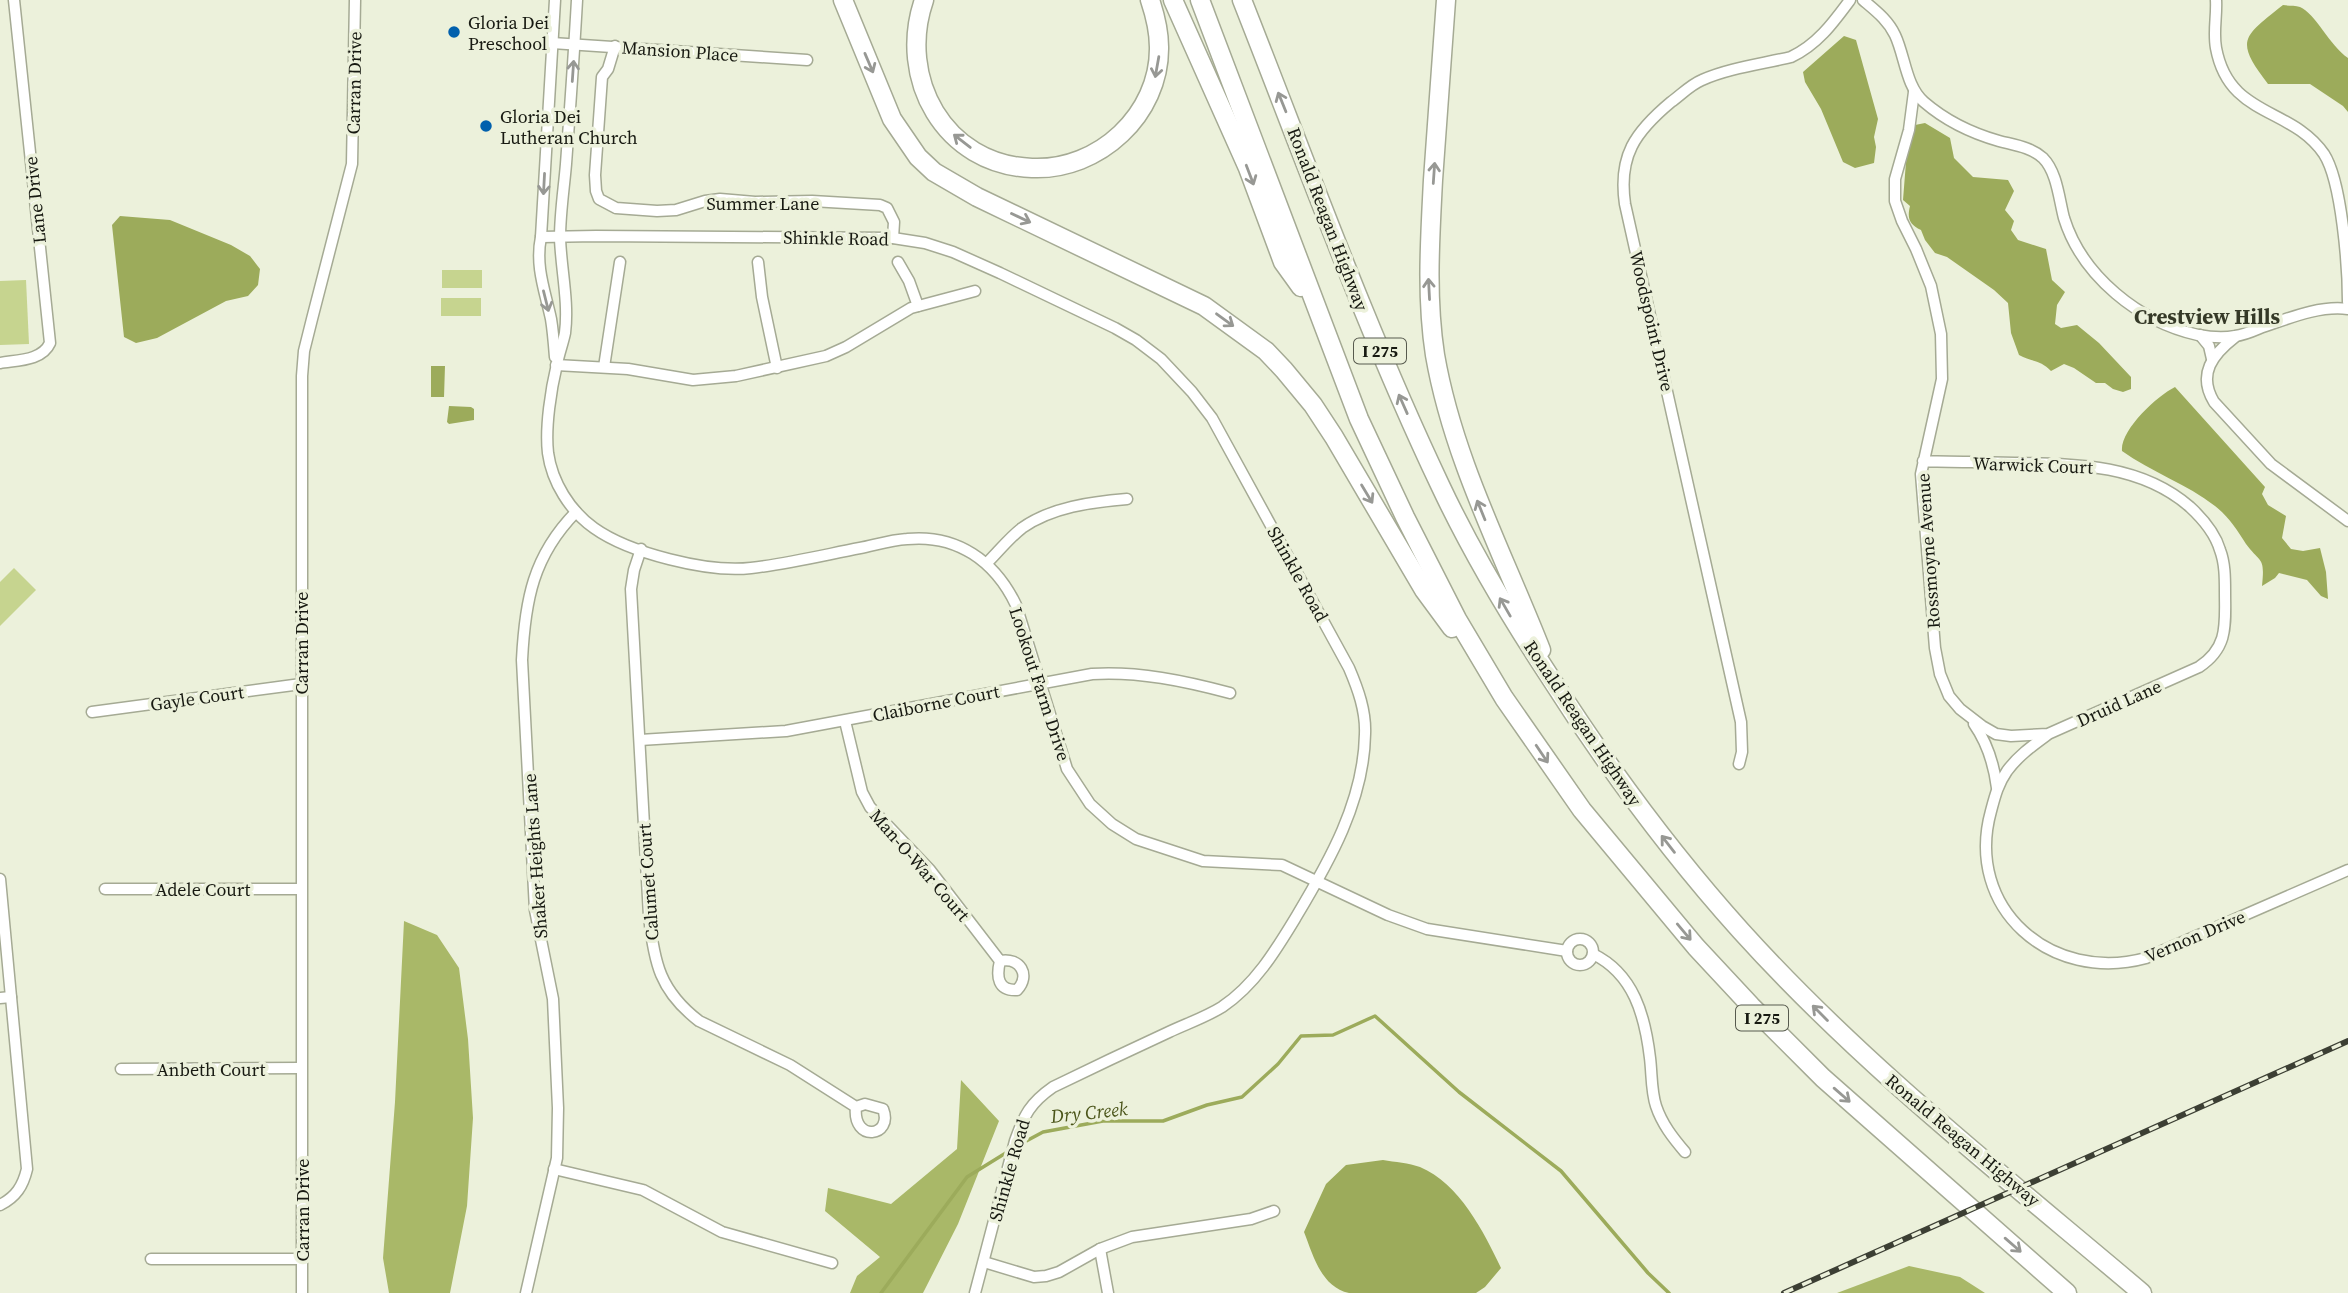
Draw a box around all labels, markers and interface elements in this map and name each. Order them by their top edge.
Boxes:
place label: Gloria Dei Preschool [468,10,549,56]
marker: Gloria Dei Preschool [446,24,462,40]
street label: Carran Drive [341,31,367,135]
street label: Mansion Place [621,34,739,68]
one-way arrow [863,52,876,73]
one-way arrow [1150,55,1163,78]
one-way arrow [567,60,580,83]
one-way arrow [1275,91,1288,113]
place label: Gloria Dei Lutheran Church [500,104,638,150]
marker: Gloria Dei Lutheran Church [478,118,494,134]
street label: Ronald Reagan Highway [1281,124,1375,315]
one-way arrow [953,134,972,149]
street label: Lane Drive [18,155,52,245]
one-way arrow [1428,162,1441,185]
one-way arrow [1245,163,1257,185]
one-way arrow [537,172,550,195]
street label: Summer Lane [707,191,819,216]
one-way arrow [1010,212,1031,225]
street label: Shinkle Road [783,225,889,251]
street label: Woodspoint Drive [1624,248,1680,394]
one-way arrow [1422,279,1435,301]
one-way arrow [540,289,553,312]
district label: Crestview Hills [2134,302,2280,331]
one-way arrow [1215,313,1234,327]
road number: I 275 [1354,338,1406,364]
one-way arrow [1396,394,1409,415]
street label: Warwick Court [1973,450,2094,480]
street label: Rossmoyne Avenue [1910,473,1946,629]
one-way arrow [1361,483,1375,503]
one-way arrow [1474,499,1487,521]
street label: Shinkle Road [1261,522,1335,626]
street label: Carran Drive [289,591,314,695]
one-way arrow [1498,598,1512,618]
street label: Lookout Farm Drive [1003,604,1077,764]
street label: Ronald Reagan Highway [1518,635,1648,811]
street label: Druid Lane [2073,673,2165,733]
street label: Claiborne Court [870,678,1002,728]
street label: Gayle Court [149,679,246,717]
one-way arrow [1535,744,1549,763]
street label: Shaker Heights Lane [517,773,553,939]
street label: Man-O-War Court [864,803,976,927]
street label: Calumet Court [631,823,665,941]
one-way arrow [1660,836,1676,854]
street label: Adele Court [156,877,251,902]
street label: Vernon Drive [2141,904,2249,968]
one-way arrow [1676,923,1691,941]
one-way arrow [1812,1005,1829,1022]
road number: I 275 [1736,1006,1788,1030]
street label: Anbeth Court [157,1057,265,1082]
street label: Ronald Reagan Highway [1880,1068,2046,1213]
one-way arrow [1833,1087,1851,1103]
water label: Dry Creek [1048,1095,1129,1129]
street label: Shinkle Road [982,1116,1036,1224]
street label: Carran Drive [290,1158,315,1262]
one-way arrow [2004,1237,2022,1253]

